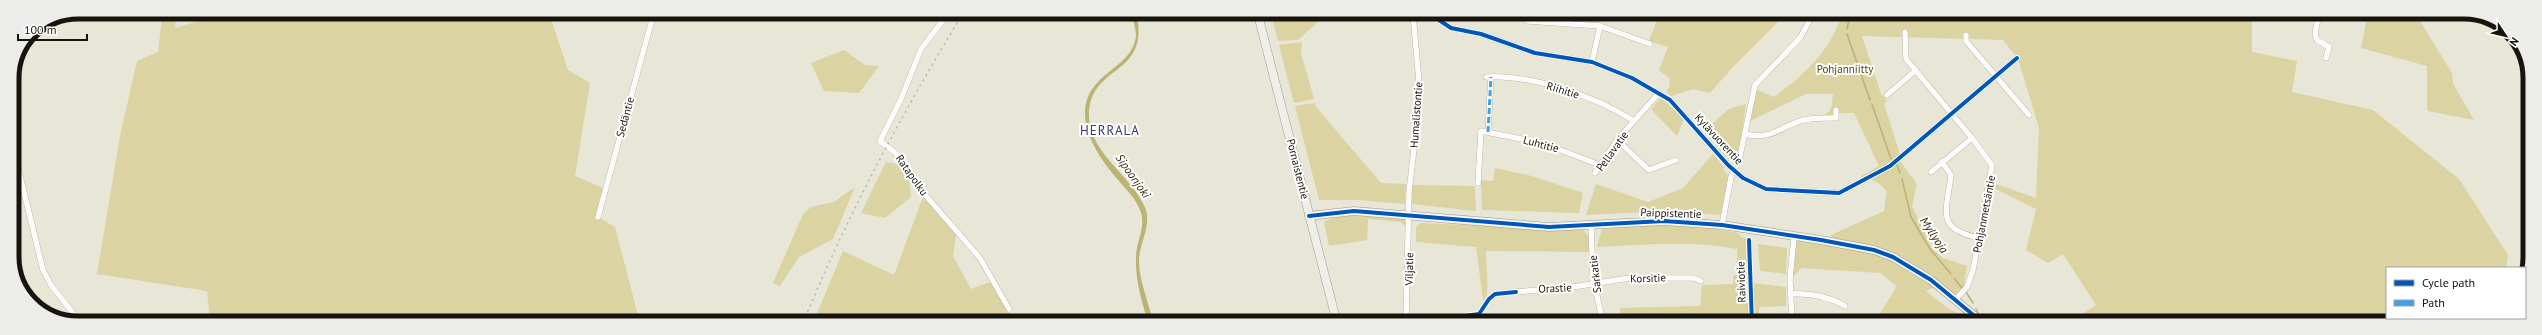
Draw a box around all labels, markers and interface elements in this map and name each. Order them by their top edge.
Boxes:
scale bar [18,16,87,42]
north arrow [2486,16,2526,56]
text: 100 m [24,22,57,37]
text: N [2506,35,2522,49]
park label: Pohjanniitty [1817,62,1874,76]
street label: Riihitie [1545,78,1582,102]
street label: Humalistontie [1407,81,1425,149]
street label: Sedäntie [613,95,637,139]
street label: Kylävuorentie [1692,111,1746,168]
district label: HERRALA [1080,122,1140,139]
street label: Pellavatie [1593,128,1631,174]
street label: Luhtitie [1522,133,1561,156]
street label: Pornaistentie [1284,137,1312,201]
water label: Sipoonjoki [1113,151,1155,202]
street label: Ratapolku [893,152,931,198]
street label: Pohjanmetsäntie [1970,174,1998,254]
street label: Paippistentie [1640,205,1702,221]
water label: Myllyoja [1917,214,1952,256]
street label: Viljatie [1402,252,1416,287]
street label: Sarkatie [1586,254,1604,294]
street label: Raiviotie [1733,261,1749,303]
legend [2386,267,2526,319]
street label: Korsitie [1630,270,1666,286]
text: Cycle path [2422,275,2475,290]
street label: Orastie [1538,280,1573,296]
text: Path [2422,295,2445,310]

